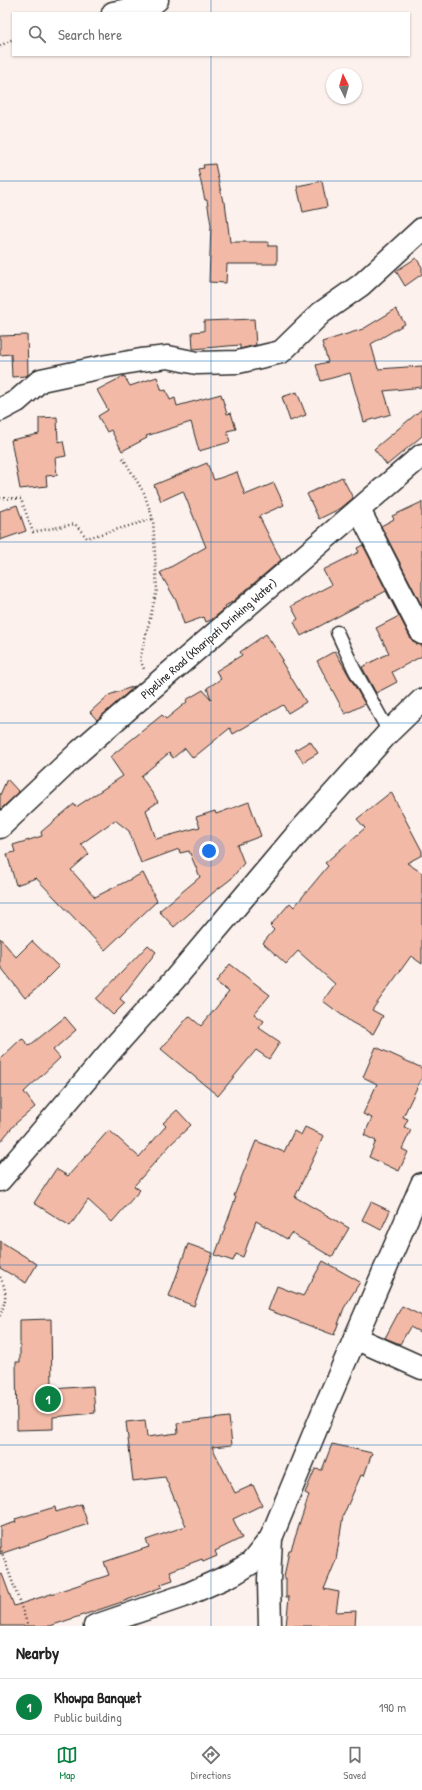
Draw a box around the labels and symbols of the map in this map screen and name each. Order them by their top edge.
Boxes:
north arrow [326,68,362,104]
street label: Pipeline Road (Kharipati Drinking Water) [137,574,281,703]
your location [199,841,219,861]
pin: 1 [35,1384,61,1414]

